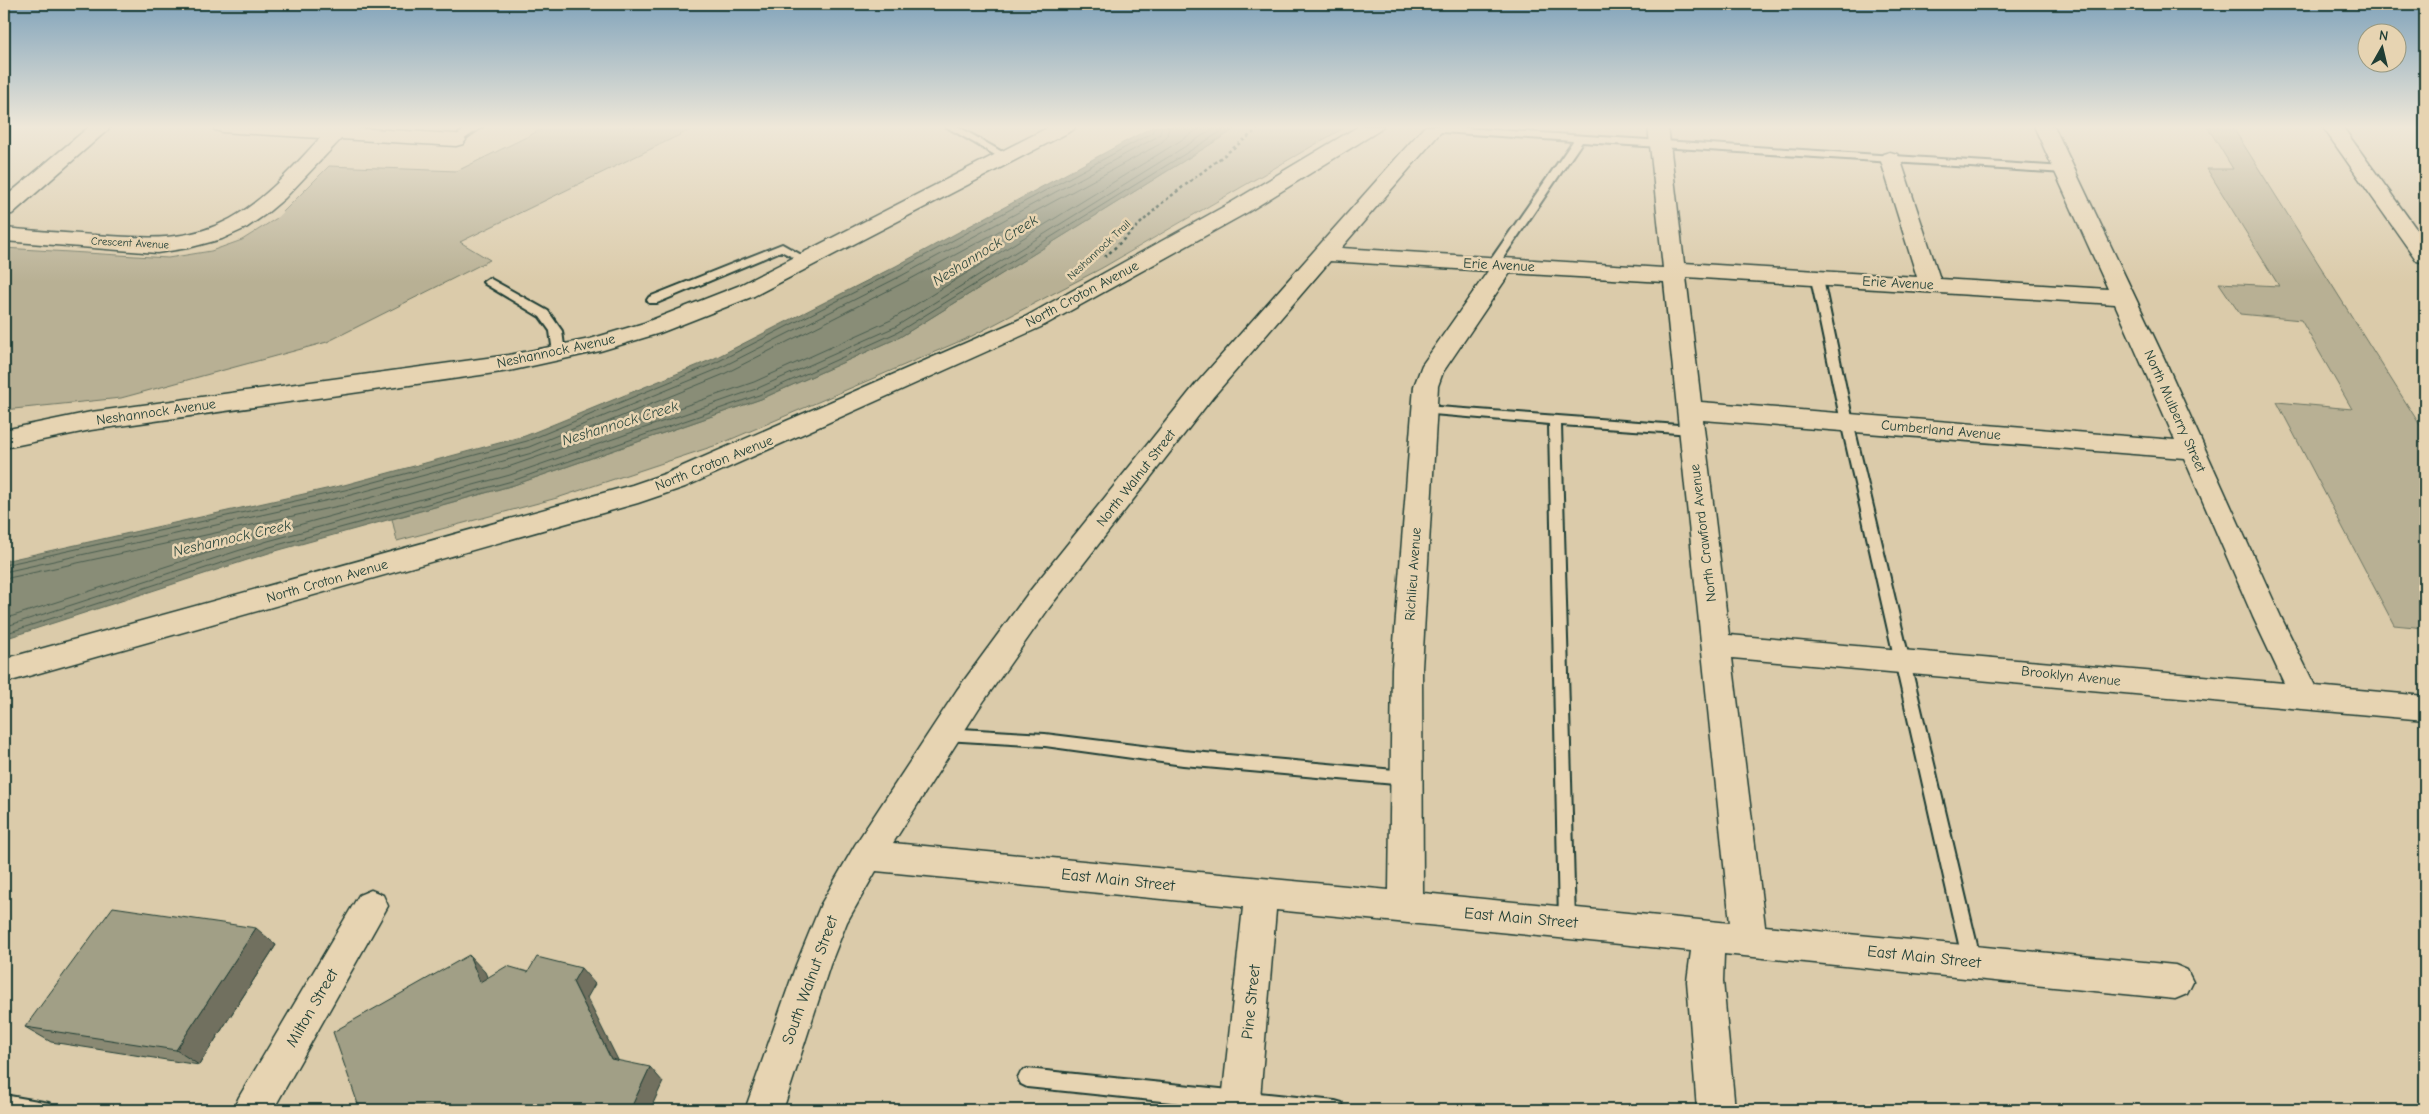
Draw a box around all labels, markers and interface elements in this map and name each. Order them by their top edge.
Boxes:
north arrow [2356,22,2406,72]
text: N [2378,27,2389,45]
water label: Neshannock Creek [929,210,1042,290]
street label: Neshannock Trail [1065,217,1133,283]
street label: Crescent Avenue [91,234,170,252]
street label: Erie Avenue [1463,255,1535,275]
street label: North Croton Avenue [1023,257,1141,331]
street label: Erie Avenue [1862,273,1934,293]
street label: Neshannock Avenue [495,330,617,372]
street label: North Mulberry Street [2140,347,2210,476]
street label: Neshannock Avenue [95,395,217,429]
water label: Neshannock Creek [560,397,681,449]
street label: Cumberland Avenue [1880,416,2002,444]
street label: North Walnut Street [1093,425,1180,530]
street label: North Croton Avenue [653,432,775,494]
street label: North Crawford Avenue [1686,463,1720,603]
water label: Neshannock Creek [171,516,293,560]
street label: Richlieu Avenue [1401,527,1425,621]
street label: North Croton Avenue [264,556,390,606]
street label: Brooklyn Avenue [2020,662,2122,690]
street label: East Main Street [1060,865,1176,895]
street label: East Main Street [1463,904,1579,932]
street label: South Walnut Street [778,913,842,1047]
street label: East Main Street [1866,942,1982,972]
street label: Pine Street [1238,963,1264,1040]
street label: Milton Street [282,965,342,1050]

